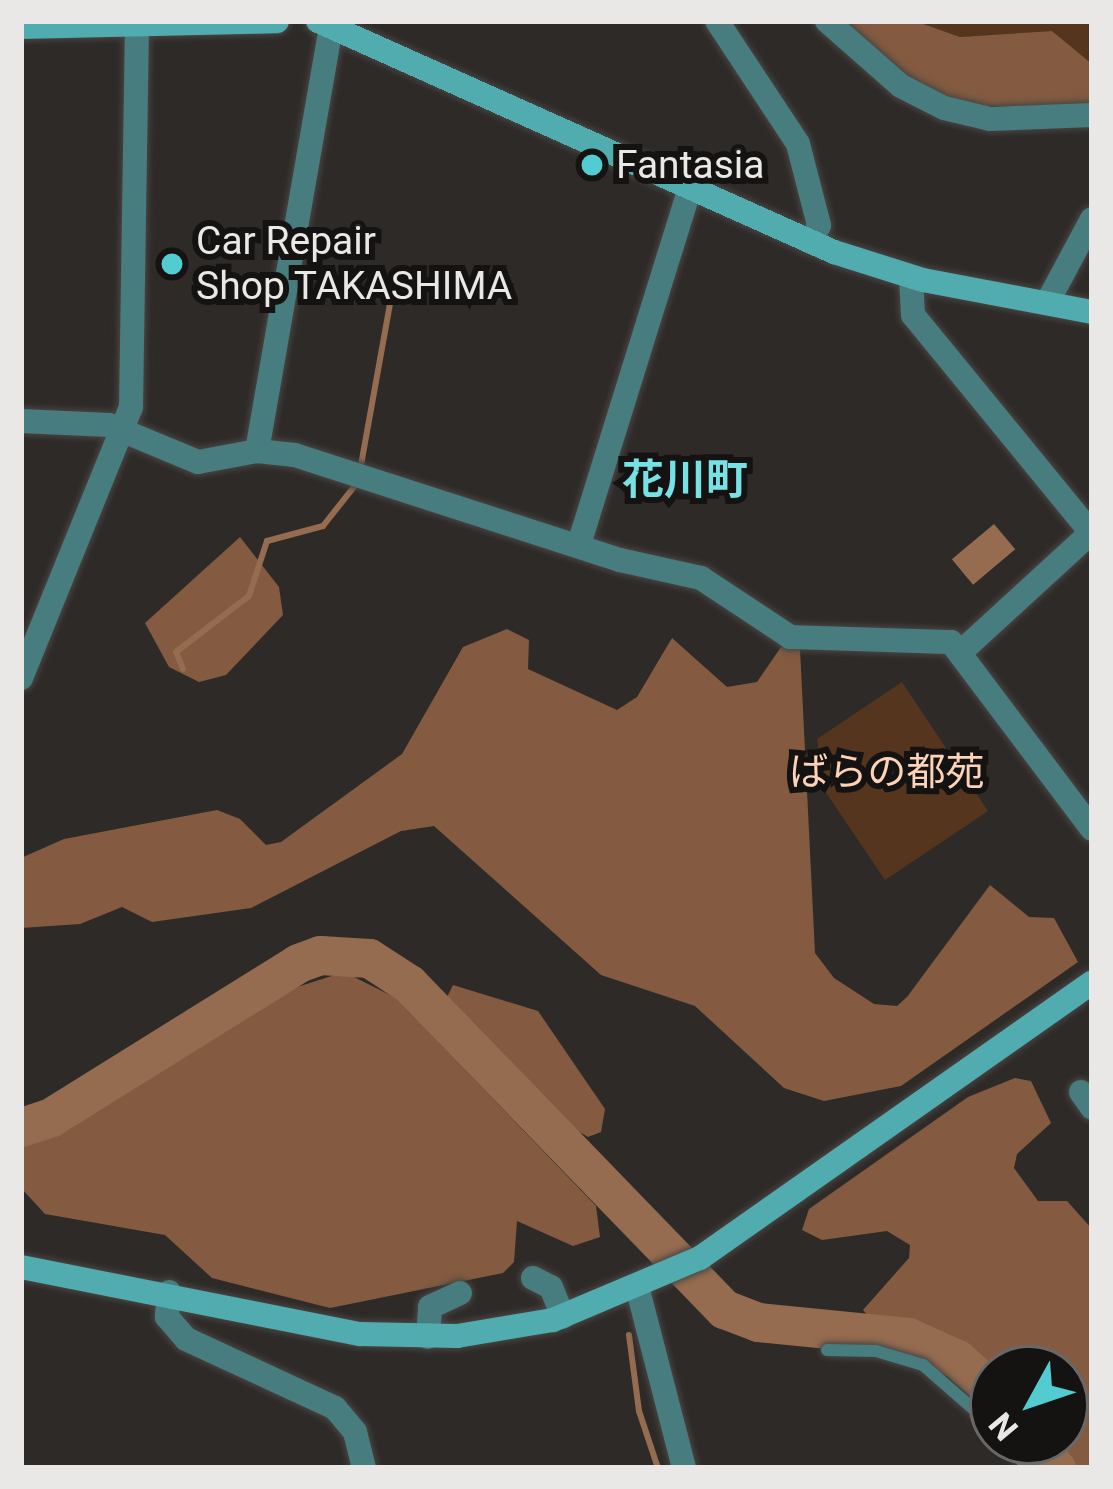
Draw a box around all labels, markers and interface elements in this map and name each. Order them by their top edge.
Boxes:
place label: Fantasia [616,142,764,188]
marker: Fantasia [579,152,605,178]
place label: Car Repair Shop TAKASHIMA [196,219,513,310]
marker: Car Repair Shop TAKASHIMA [159,251,185,277]
district label: 花川町 [622,455,748,505]
park label: ばらの都苑 [790,749,984,795]
north arrow [969,1345,1089,1465]
text: N [981,1405,1026,1448]

